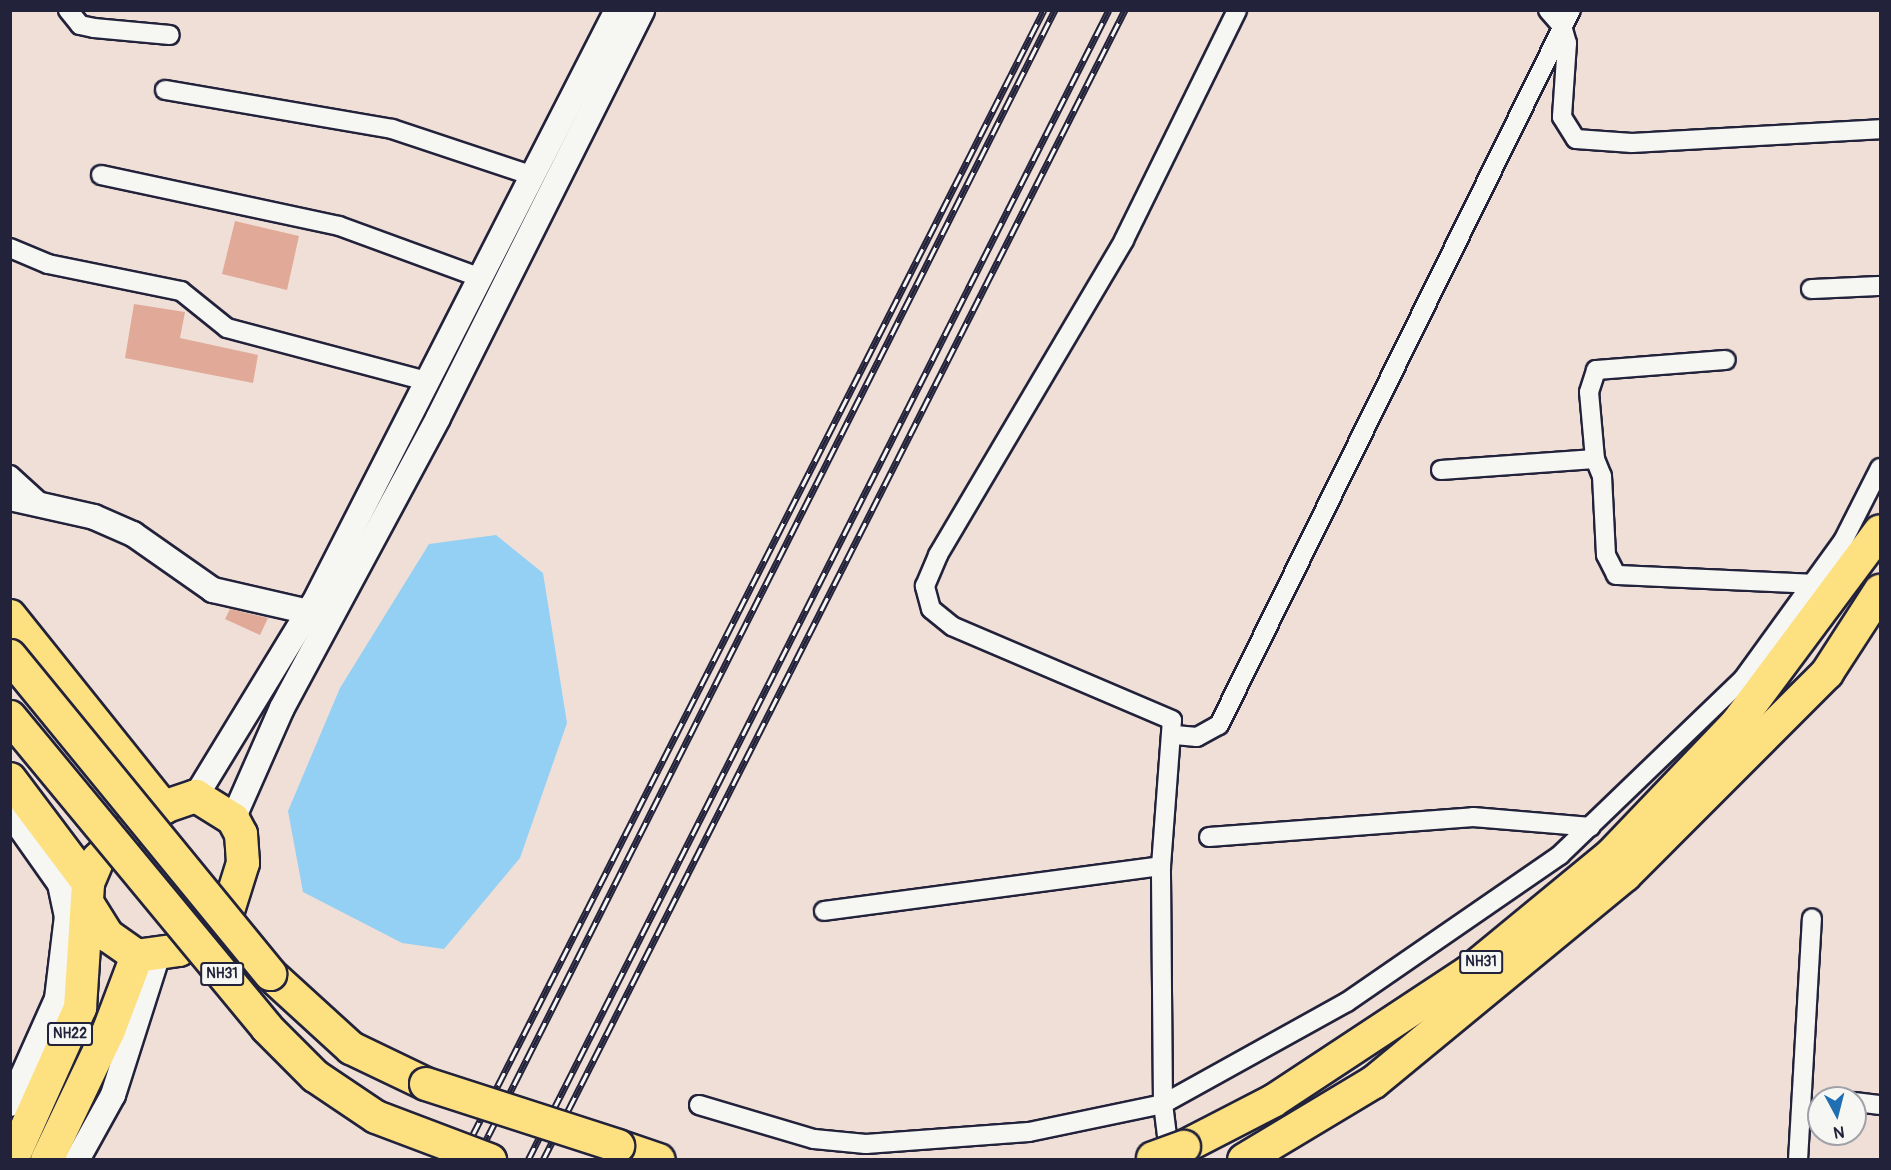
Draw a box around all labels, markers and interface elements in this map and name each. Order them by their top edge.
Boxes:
road number: NH31 [1458,951,1504,973]
road number: NH31 [200,963,244,985]
road number: NH22 [46,1023,94,1045]
north arrow [1807,1086,1867,1146]
text: N [1832,1121,1846,1142]

